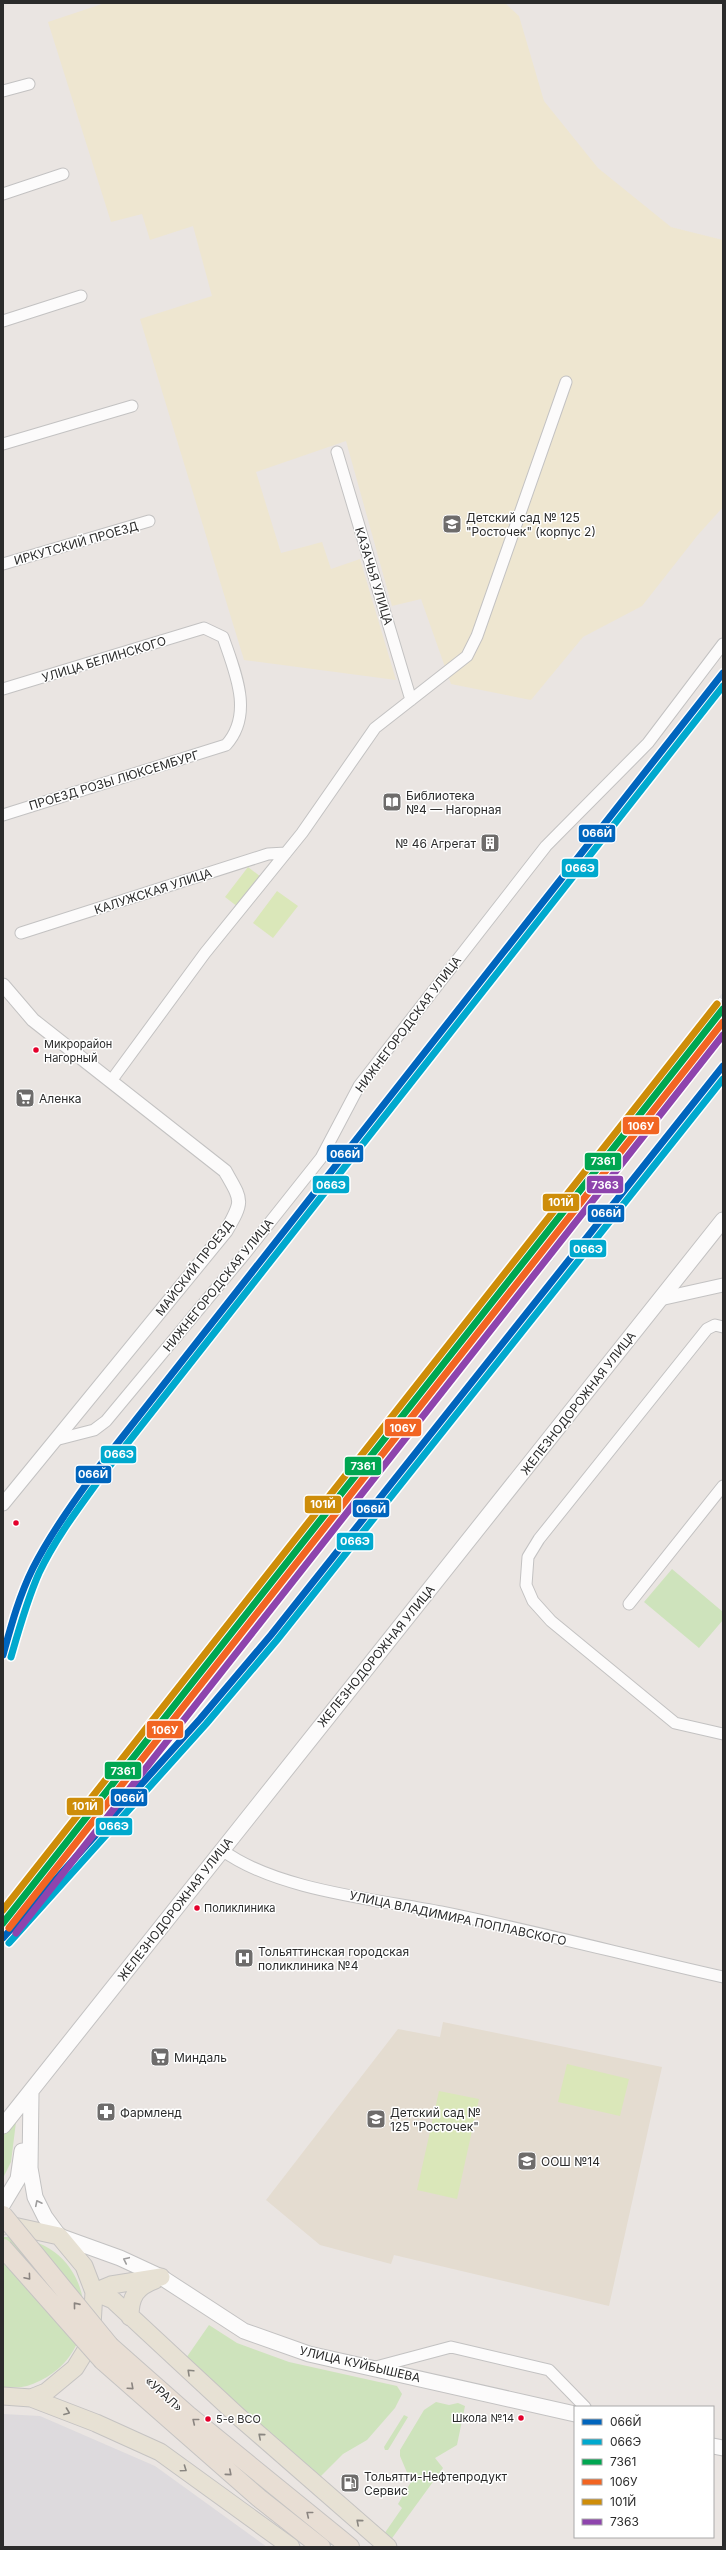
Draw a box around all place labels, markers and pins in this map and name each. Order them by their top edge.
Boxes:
place label: Детский сад № 125 "Росточек" (корпус 2) [466,510,596,539]
school or university icon: Детский сад № 125 "Росточек" (корпус 2) [441,513,463,535]
place label: Библиотека №4 — Нагорная [406,788,501,817]
library icon: Библиотека №4 — Нагорная [381,791,403,813]
building icon: № 46 Агрегат [479,832,501,854]
place label: № 46 Агрегат [395,836,476,851]
place label: Микрорайон Нагорный [44,1037,112,1065]
marker: Микрорайон Нагорный [31,1045,41,1055]
supermarket icon: Аленка [14,1087,36,1109]
place label: Аленка [39,1091,82,1106]
unlabelled marker [11,1518,21,1528]
place label: Поликлиника [204,1901,276,1915]
marker: Поликлиника [192,1903,202,1913]
place label: Тольяттинская городская поликлиника №4 [258,1944,409,1973]
hospital icon: Тольяттинская городская поликлиника №4 [233,1947,255,1969]
supermarket icon: Миндаль [149,2046,171,2068]
place label: Миндаль [174,2050,227,2065]
pharmacy icon: Фармленд [95,2101,117,2123]
place label: Фармленд [120,2105,182,2120]
place label: Детский сад № 125 "Росточек" [390,2105,481,2134]
school or university icon: Детский сад № 125 "Росточек" [365,2108,387,2130]
school or university icon: ООШ №14 [516,2150,538,2172]
place label: ООШ №14 [541,2154,600,2169]
place label: Школа №14 [452,2411,514,2425]
place label: 5-е ВСО [216,2412,261,2426]
marker: Школа №14 [516,2413,526,2423]
marker: 5-е ВСО [203,2414,213,2424]
place label: Тольятти-Нефтепродукт Сервис [364,2469,507,2498]
fuel station icon: Тольятти-Нефтепродукт Сервис [339,2472,361,2494]

